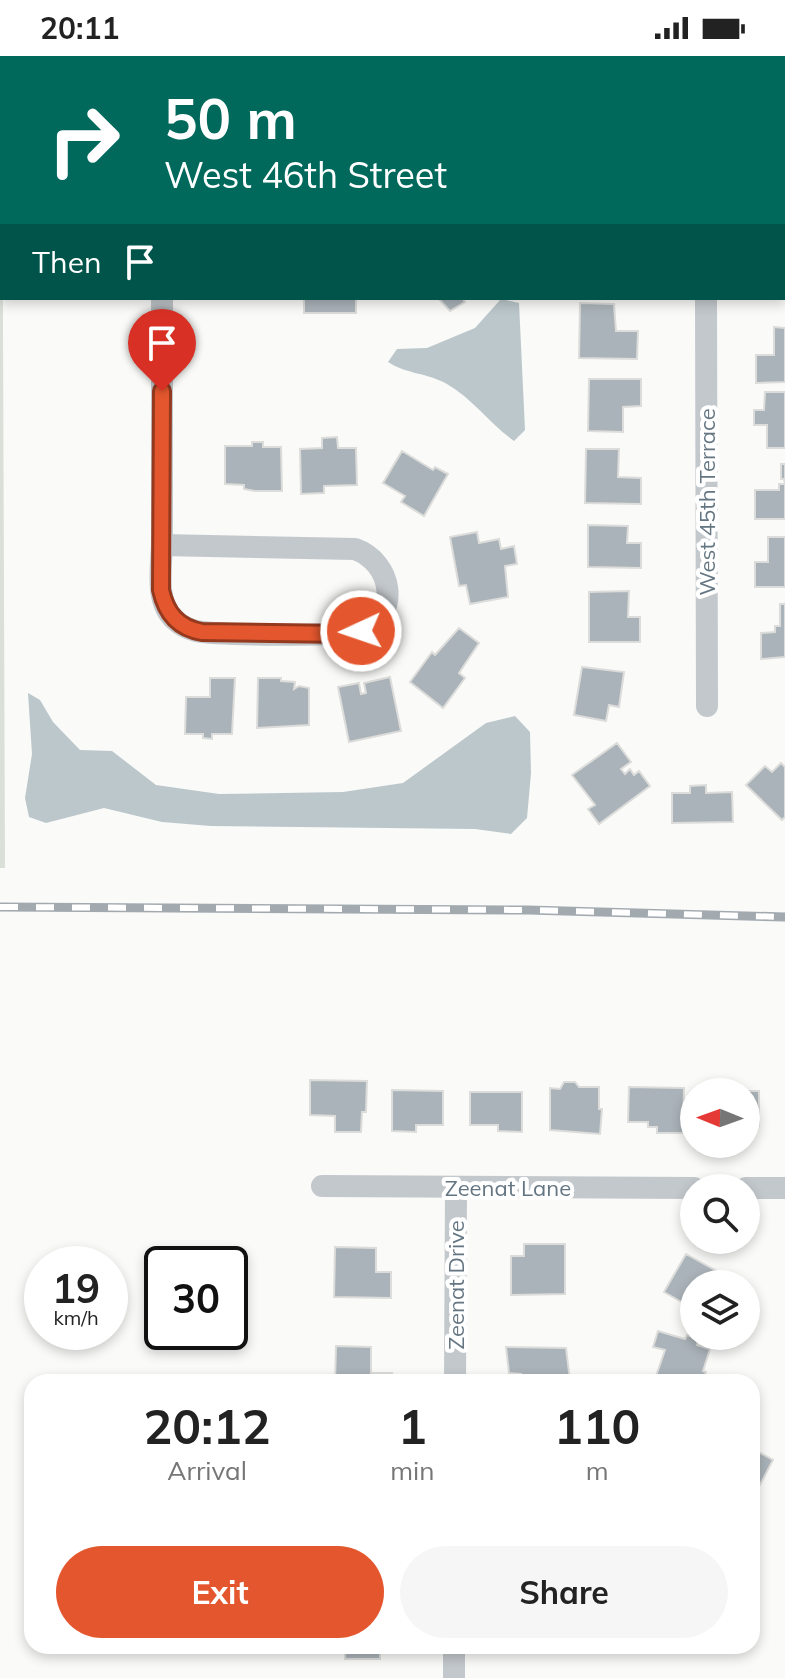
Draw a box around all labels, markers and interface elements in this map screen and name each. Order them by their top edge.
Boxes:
text: 20:11 [40,9,119,47]
text: 50 m [164,83,297,153]
icon: right [32,88,136,192]
text: West 46th Street [164,152,447,197]
icon: arrive [118,240,162,284]
text: Then [32,243,102,281]
pin [128,309,196,391]
icon: arrive [140,321,184,365]
street label: West 45th Terrace [693,408,721,596]
position arrow [319,589,403,673]
north arrow [680,1078,760,1158]
map controls [680,1078,760,1350]
street label: Zeenat Lane [445,1174,571,1202]
button: search [680,1174,760,1254]
street label: Zeenat Drive [442,1220,470,1350]
speed limit sign: 30 [144,1246,248,1350]
text: 19 [52,1263,100,1313]
button: layers [680,1270,760,1350]
text: km/h [53,1305,99,1330]
text: 20:12 [144,1396,271,1456]
text: 1 [398,1396,427,1456]
text: 110 [554,1396,640,1456]
text: Arrival [167,1454,247,1487]
text: min [390,1454,434,1487]
text: m [586,1454,609,1487]
button: Exit [56,1546,384,1638]
button: Share [400,1546,728,1638]

